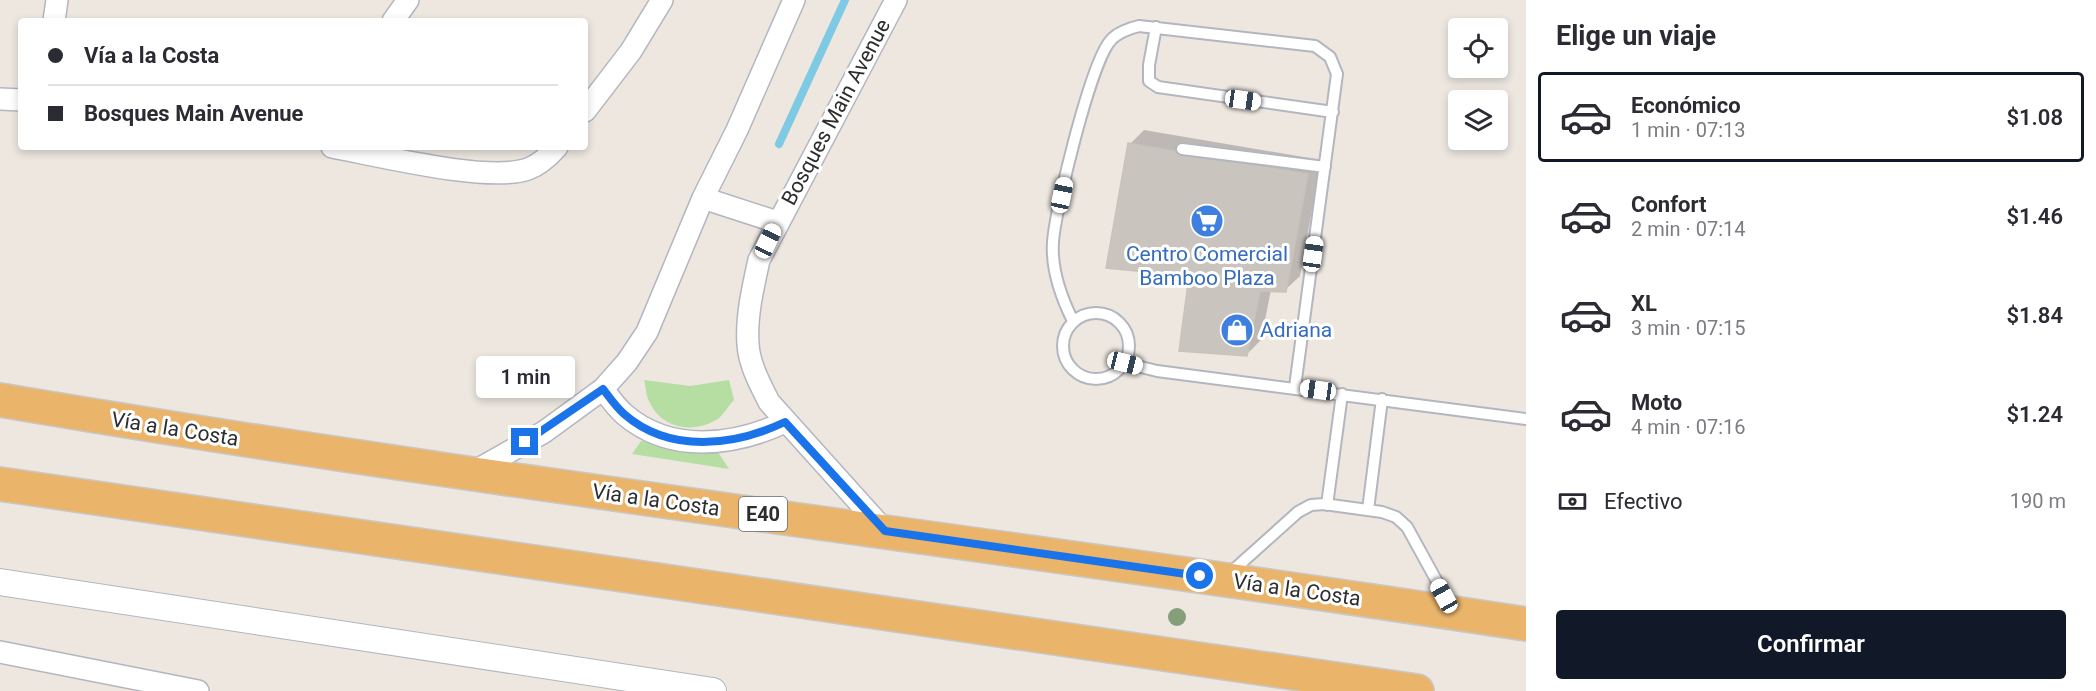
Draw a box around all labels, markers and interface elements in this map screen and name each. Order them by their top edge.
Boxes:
street label: Bosques Main Avenue [777,15,895,209]
map controls [1448,18,1508,150]
button: locate [1448,18,1508,78]
text: Elige un viaje [1556,20,1716,52]
text: Vía a la Costa [84,43,219,68]
car [1224,89,1262,111]
button: layers [1448,90,1508,150]
icon: car [1559,90,1613,144]
text: Económico [1631,93,1741,118]
text: Bosques Main Avenue [84,101,303,126]
text: $1.08 [2006,105,2063,130]
text: 1 min · 07:13 [1631,118,1746,142]
car [1049,176,1075,214]
icon: car [1559,189,1613,243]
text: Confort [1631,192,1706,217]
supermarket icon: Centro Comercial Bamboo Plaza [1189,203,1225,239]
text: $1.46 [2006,204,2063,229]
text: 2 min · 07:14 [1631,217,1746,241]
car [752,221,784,261]
car [1302,235,1324,273]
place label: Centro Comercial Bamboo Plaza [1126,242,1288,290]
icon: car [1559,288,1613,342]
text: XL [1631,291,1657,316]
text: $1.84 [2006,303,2063,328]
shop icon: Adriana [1219,312,1255,348]
text: 3 min · 07:15 [1631,316,1746,340]
place label: Adriana [1260,318,1332,342]
car [1105,350,1145,376]
callout: 1 min [476,355,574,397]
text: 1 min [500,365,551,389]
car [1299,379,1337,401]
icon: car [1559,387,1613,441]
text: Moto [1631,390,1682,415]
text: $1.24 [2006,402,2063,427]
street label: Vía a la Costa [110,407,240,451]
text: 4 min · 07:16 [1631,415,1746,439]
route end [511,428,538,455]
street label: Vía a la Costa [591,479,721,521]
icon: cash [1556,485,1589,518]
text: Efectivo [1604,489,1682,514]
text: 190 m [2010,489,2066,513]
road number: E40 [739,497,787,531]
route start [1186,562,1213,589]
street label: Vía a la Costa [1232,569,1362,611]
car [1427,576,1461,616]
button: Confirmar [1556,610,2066,679]

